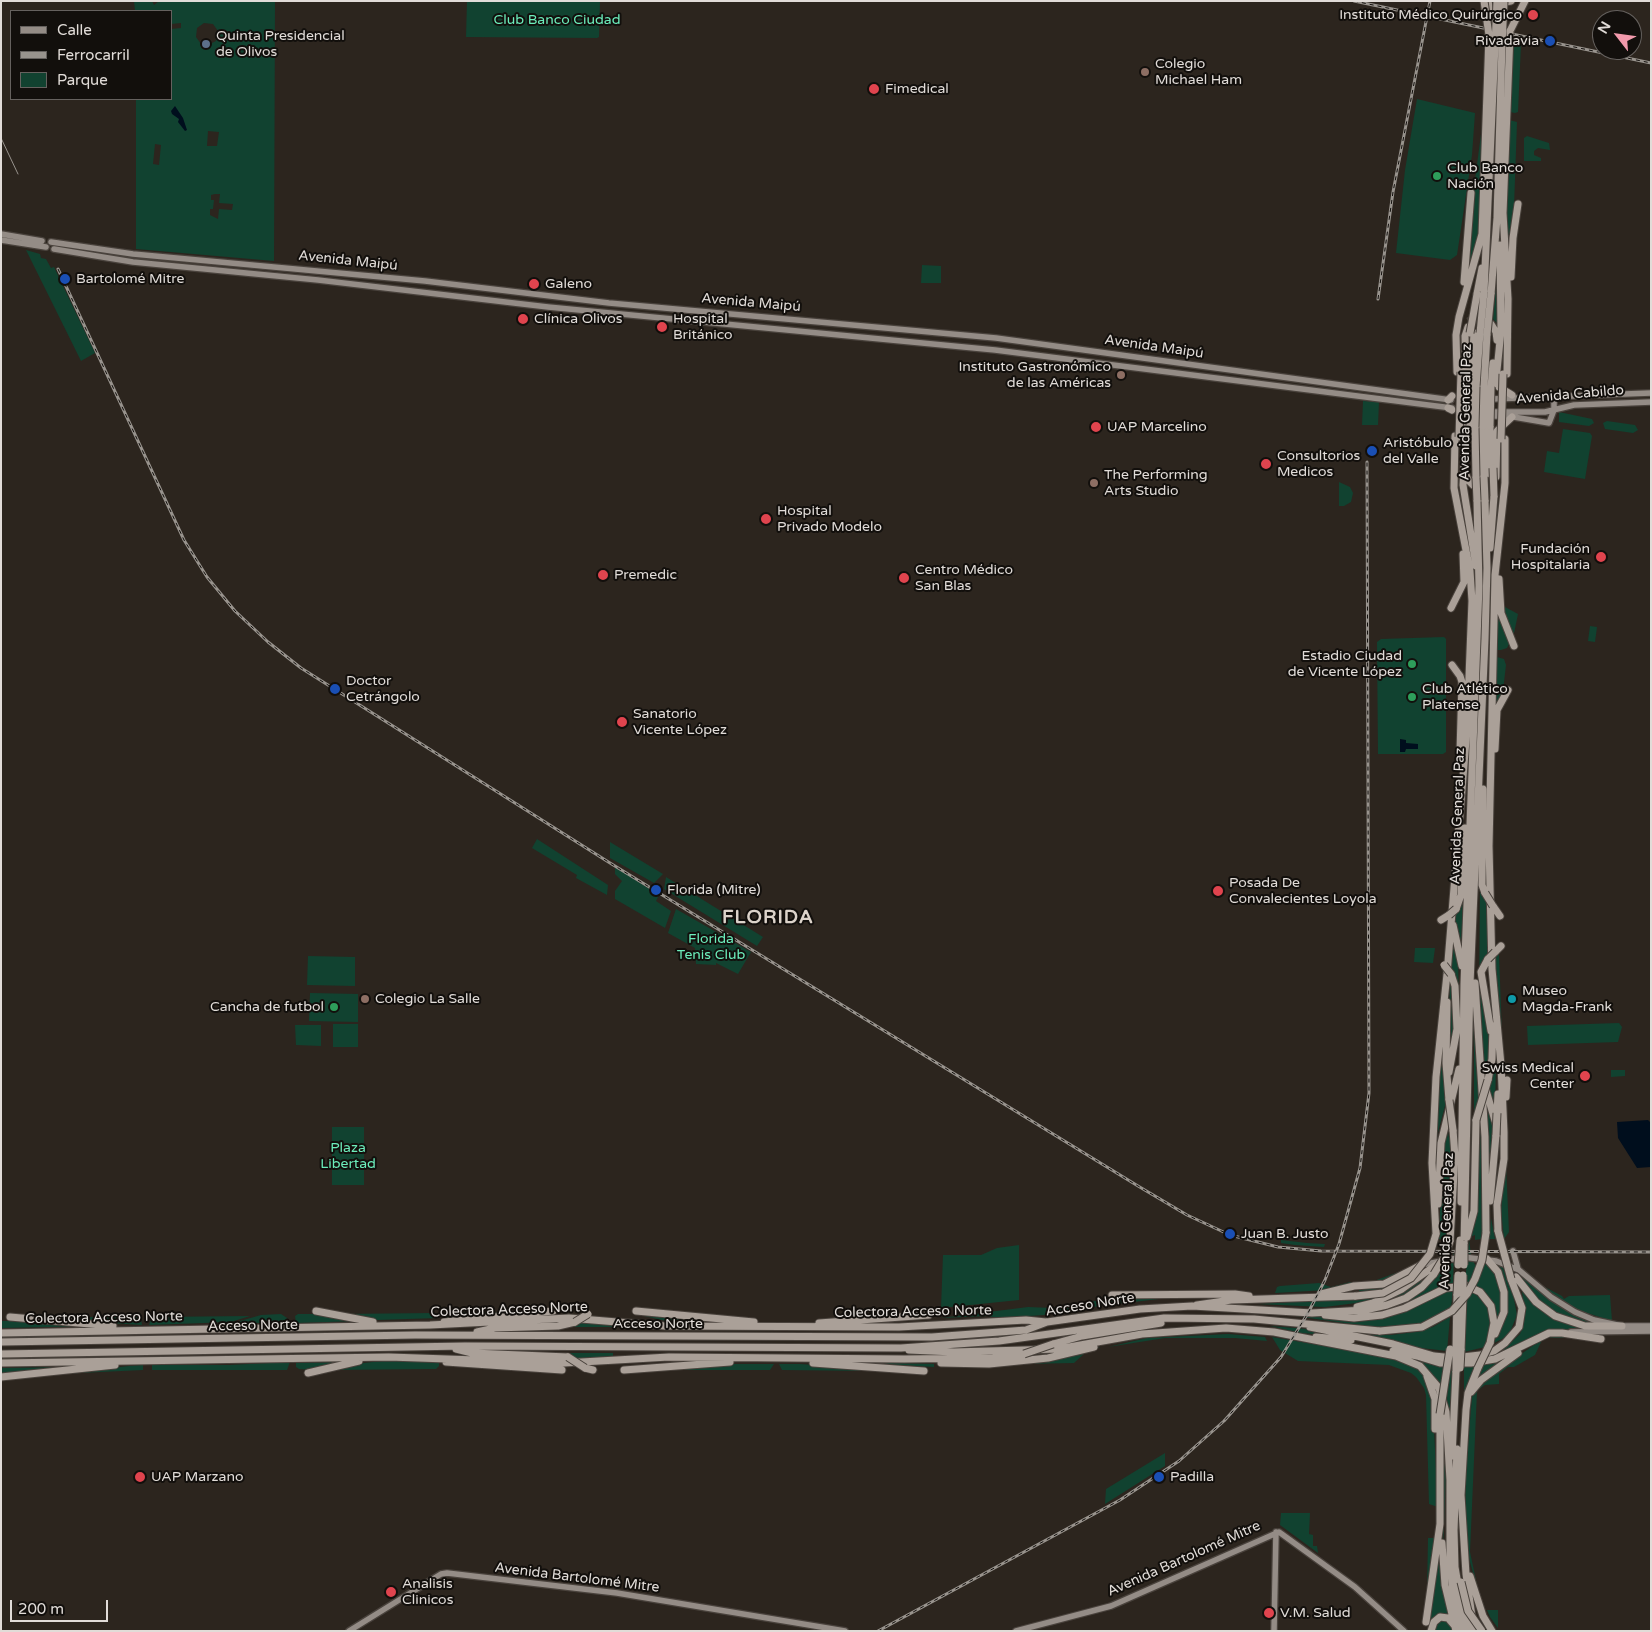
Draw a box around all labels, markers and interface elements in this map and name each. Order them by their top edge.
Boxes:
place label: Instituto Médico Quirúrgico [1339,7,1522,23]
marker: Instituto Médico Quirúrgico [1526,8,1540,22]
legend [10,10,172,100]
north arrow [1592,10,1642,60]
park label: Club Banco Ciudad [493,12,621,28]
text: N [1594,19,1615,37]
text: Calle [57,21,92,39]
place label: Quinta Presidencial de Olivos [216,28,345,60]
place label: Rivadavia [1475,33,1539,49]
marker: Rivadavia [1543,34,1557,48]
marker: Quinta Presidencial de Olivos [200,38,212,50]
text: Ferrocarril [57,46,130,64]
place label: Colegio Michael Ham [1155,56,1242,88]
marker: Colegio Michael Ham [1139,66,1151,78]
text: Parque [57,71,108,89]
place label: Fimedical [885,81,949,97]
marker: Fimedical [867,82,881,96]
place label: Club Banco Nación [1447,160,1523,192]
marker: Club Banco Nación [1431,170,1443,182]
street label: Avenida Maipú [298,247,398,275]
place label: Bartolomé Mitre [76,271,184,287]
marker: Bartolomé Mitre [58,272,72,286]
place label: Galeno [545,276,592,292]
marker: Galeno [527,277,541,291]
street label: Avenida Maipú [701,290,801,316]
place label: Clínica Olivos [534,311,622,327]
place label: Hospital Británico [673,311,733,344]
marker: Clínica Olivos [516,312,530,326]
marker: Hospital Británico [655,320,669,334]
street label: Avenida Maipú [1103,332,1205,362]
street label: Avenida General Paz [1456,343,1476,481]
place label: Instituto Gastronómico de las Américas [958,359,1111,392]
marker: Instituto Gastronómico de las Américas [1115,369,1127,381]
street label: Avenida Cabildo [1515,382,1625,408]
place label: UAP Marcelino [1107,419,1207,435]
marker: UAP Marcelino [1089,420,1103,434]
place label: Aristóbulo del Valle [1383,435,1452,468]
marker: Aristóbulo del Valle [1365,444,1379,458]
place label: Consultorios Medicos [1277,448,1360,481]
marker: Consultorios Medicos [1259,457,1273,471]
place label: The Performing Arts Studio [1104,467,1208,500]
marker: The Performing Arts Studio [1088,477,1100,489]
place label: Hospital Privado Modelo [777,503,882,536]
marker: Hospital Privado Modelo [759,512,773,526]
place label: Fundación Hospitalaria [1511,541,1590,574]
marker: Fundación Hospitalaria [1594,550,1608,564]
place label: Centro Médico San Blas [915,562,1013,594]
place label: Premedic [614,567,677,583]
marker: Premedic [596,568,610,582]
marker: Centro Médico San Blas [897,571,911,585]
place label: Estadio Ciudad de Vicente López [1288,648,1402,680]
marker: Estadio Ciudad de Vicente López [1406,658,1418,670]
place label: Doctor Cetrángolo [346,673,420,706]
place label: Club Atlético Platense [1422,681,1508,714]
marker: Doctor Cetrángolo [328,682,342,696]
marker: Club Atlético Platense [1406,691,1418,703]
place label: Sanatorio Vicente López [633,706,727,739]
marker: Sanatorio Vicente López [615,715,629,729]
street label: Avenida General Paz [1447,747,1469,885]
place label: Posada De Convalecientes Loyola [1229,875,1377,908]
place label: Florida (Mitre) [667,882,761,898]
marker: Florida (Mitre) [649,883,663,897]
marker: Posada De Convalecientes Loyola [1211,884,1225,898]
district label: FLORIDA [721,907,815,929]
park label: Florida Tenis Club [677,931,745,964]
place label: Museo Magda-Frank [1522,983,1612,1016]
place label: Colegio La Salle [375,991,480,1007]
marker: Colegio La Salle [359,993,371,1005]
marker: Museo Magda-Frank [1506,993,1518,1005]
place label: Cancha de futbol [210,999,324,1015]
marker: Cancha de futbol [328,1001,340,1013]
place label: Swiss Medical Center [1482,1060,1574,1092]
marker: Swiss Medical Center [1578,1069,1592,1083]
park label: Plaza Libertad [320,1140,376,1172]
street label: Avenida General Paz [1436,1152,1458,1290]
place label: Juan B. Justo [1241,1226,1328,1242]
marker: Juan B. Justo [1223,1227,1237,1241]
street label: Acceso Norte [1044,1290,1136,1320]
street label: Colectora Acceso Norte [430,1299,588,1321]
street label: Colectora Acceso Norte [834,1302,992,1322]
street label: Colectora Acceso Norte [25,1308,183,1328]
street label: Acceso Norte [613,1316,703,1332]
street label: Acceso Norte [208,1317,298,1335]
place label: UAP Marzano [151,1469,243,1485]
place label: Padilla [1170,1469,1214,1485]
marker: UAP Marzano [133,1470,147,1484]
marker: Padilla [1152,1470,1166,1484]
street label: Avenida Bartolomé Mitre [1105,1518,1263,1600]
street label: Avenida Bartolomé Mitre [494,1560,660,1596]
place label: Analisis Clinicos [402,1576,453,1608]
marker: Analisis Clinicos [384,1585,398,1599]
scale bar [12,1590,110,1622]
text: 200 m [18,1600,64,1618]
place label: V.M. Salud [1280,1605,1351,1621]
marker: V.M. Salud [1262,1606,1276,1620]

